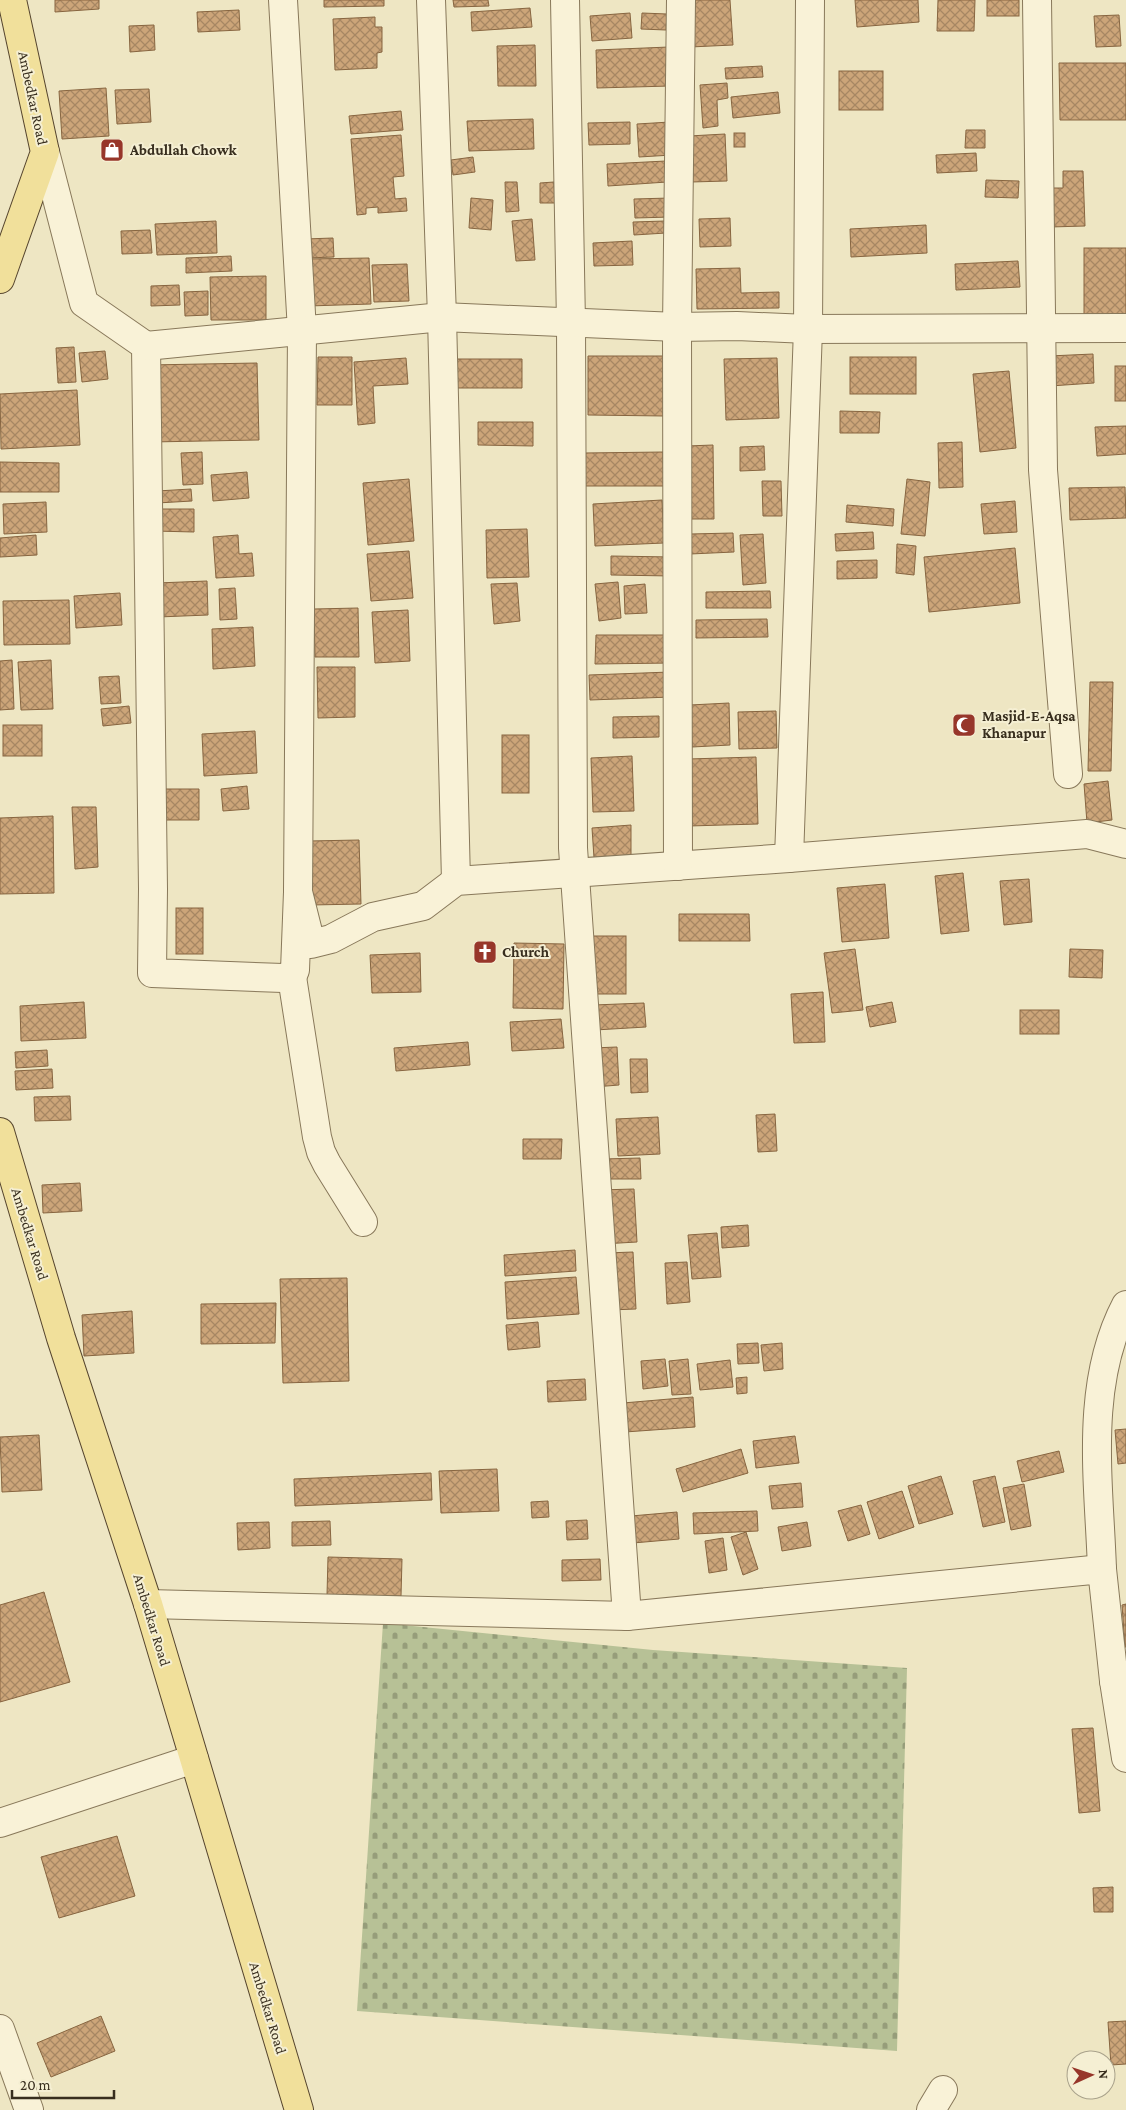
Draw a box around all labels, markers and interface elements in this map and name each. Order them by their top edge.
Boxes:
street label: Ambedkar Road [15,50,51,146]
shop icon: Abdullah Chowk [99,137,125,163]
place label: Abdullah Chowk [129,142,238,158]
place label: Masjid-E-Aqsa Khanapur [982,708,1076,741]
mosque icon: Masjid-E-Aqsa Khanapur [951,712,977,738]
church icon: Church [472,939,498,965]
place label: Church [502,944,550,960]
street label: Ambedkar Road [8,1186,52,1282]
street label: Ambedkar Road [130,1572,174,1668]
street label: Ambedkar Road [246,1960,290,2056]
north arrow [1066,2050,1116,2100]
scale bar [12,2068,115,2100]
text: N [1096,2069,1112,2080]
text: 20 m [20,2077,51,2093]

